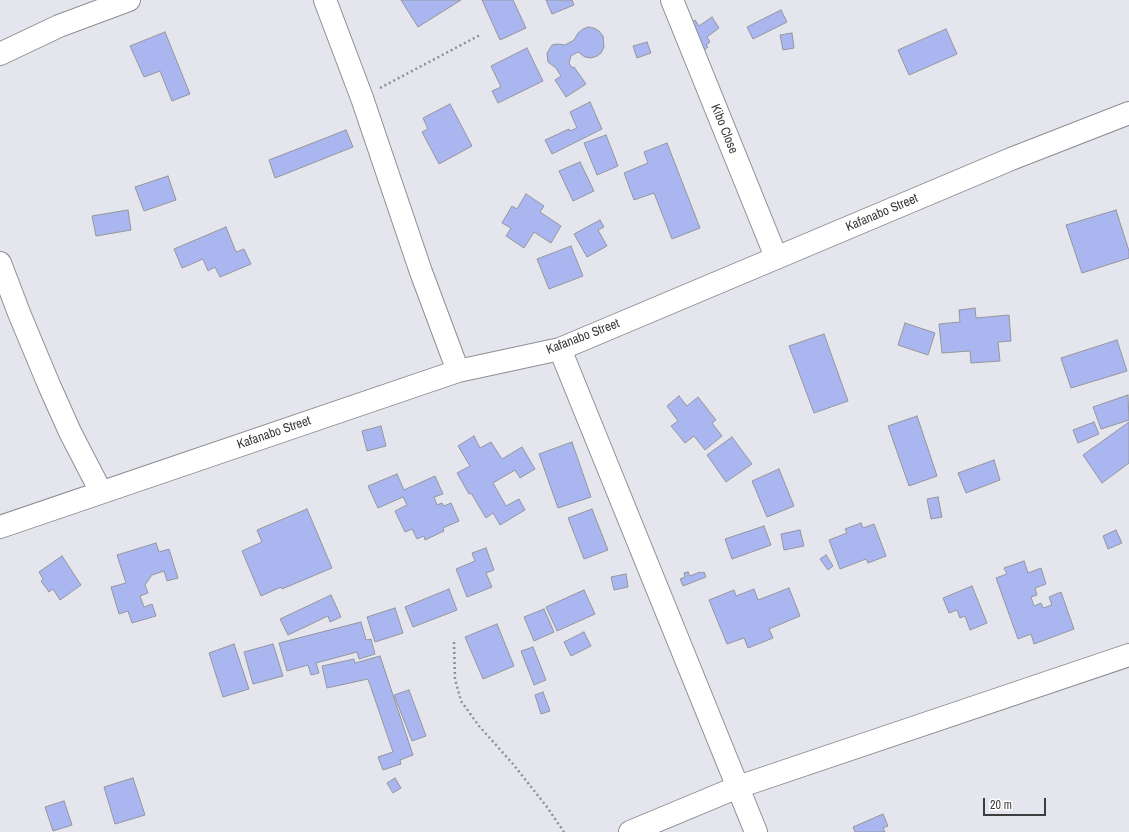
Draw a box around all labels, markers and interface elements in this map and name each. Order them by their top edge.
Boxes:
street label: Kibo Close [707,102,741,156]
street label: Kafanabo Street [843,191,921,235]
street label: Kafanabo Street [544,316,622,358]
street label: Kafanabo Street [235,413,313,453]
scale bar [985,790,1048,816]
text: 20 m [990,797,1012,813]

